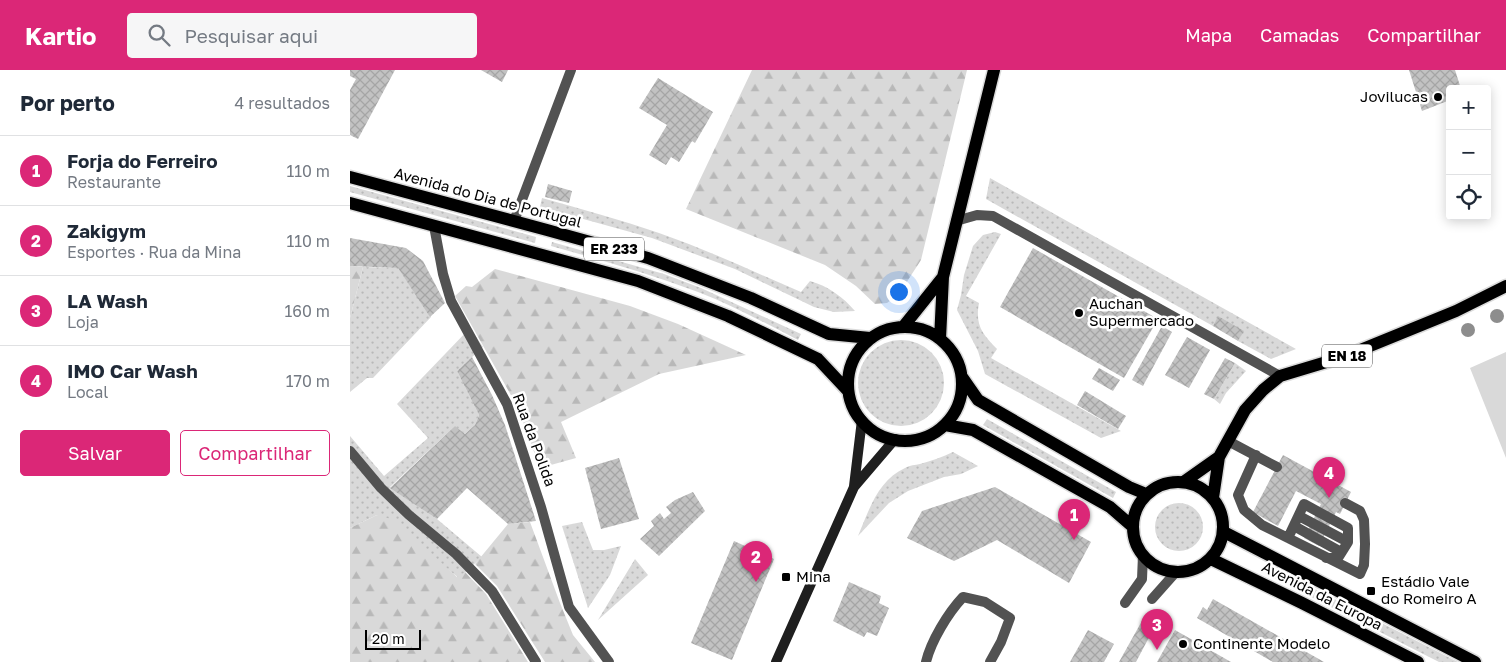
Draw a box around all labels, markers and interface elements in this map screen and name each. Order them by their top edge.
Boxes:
search box [127,13,477,58]
text: Kartio [25,21,97,50]
icon: search [145,21,173,49]
text: Pesquisar aqui [185,24,318,47]
text: Mapa [1185,24,1232,46]
text: Camadas [1260,24,1339,46]
text: Compartilhar [1367,24,1481,46]
map controls [1446,85,1491,220]
button: + [1446,85,1491,130]
place label: Jovilucas [1360,87,1428,105]
text: Por perto [20,90,115,116]
marker: Jovilucas [1432,91,1444,103]
text: 4 resultados [235,93,330,113]
button: − [1446,130,1491,175]
text: Forja do Ferreiro [67,149,218,172]
text: 1 [32,161,40,181]
text: 110 m [286,161,330,181]
street label: Avenida do Dia de Portugal [392,163,584,231]
text: Restaurante [67,172,161,192]
button: locate [1446,175,1491,220]
text: Zakigym [67,219,146,242]
text: 2 [31,231,41,251]
text: 110 m [286,231,330,251]
road number: ER 233 [584,238,644,260]
text: Esportes · Rua da Mina [67,242,241,262]
your location [886,279,912,305]
text: LA Wash [67,289,148,312]
place label: Auchan Supermercado [1089,294,1194,329]
text: 3 [31,301,41,321]
text: 160 m [284,301,330,321]
marker: Auchan Supermercado [1073,307,1085,319]
text: Loja [67,312,99,332]
road number: EN 18 [1322,344,1372,368]
text: IMO Car Wash [67,359,198,382]
text: 4 [31,371,41,391]
text: 170 m [286,371,330,391]
text: Local [67,382,108,402]
street label: Rua da Polida [510,391,560,489]
button: Salvar [20,430,170,476]
button: Compartilhar [180,430,330,476]
pin: 4 [1313,457,1345,498]
pin: 1 [1058,499,1090,540]
pin: 2 [740,541,772,582]
street label: Avenida da Europa [1259,557,1386,633]
place label: Mina [796,567,831,585]
marker: Mina [780,571,792,583]
place label: Estádio Vale do Romeiro A [1381,572,1477,607]
marker: Estádio Vale do Romeiro A [1365,585,1377,597]
pin: 3 [1141,609,1173,650]
scale bar [365,627,421,650]
text: 20 m [372,630,405,647]
place label: Continente Modelo [1193,634,1330,652]
marker: Continente Modelo [1177,638,1189,650]

